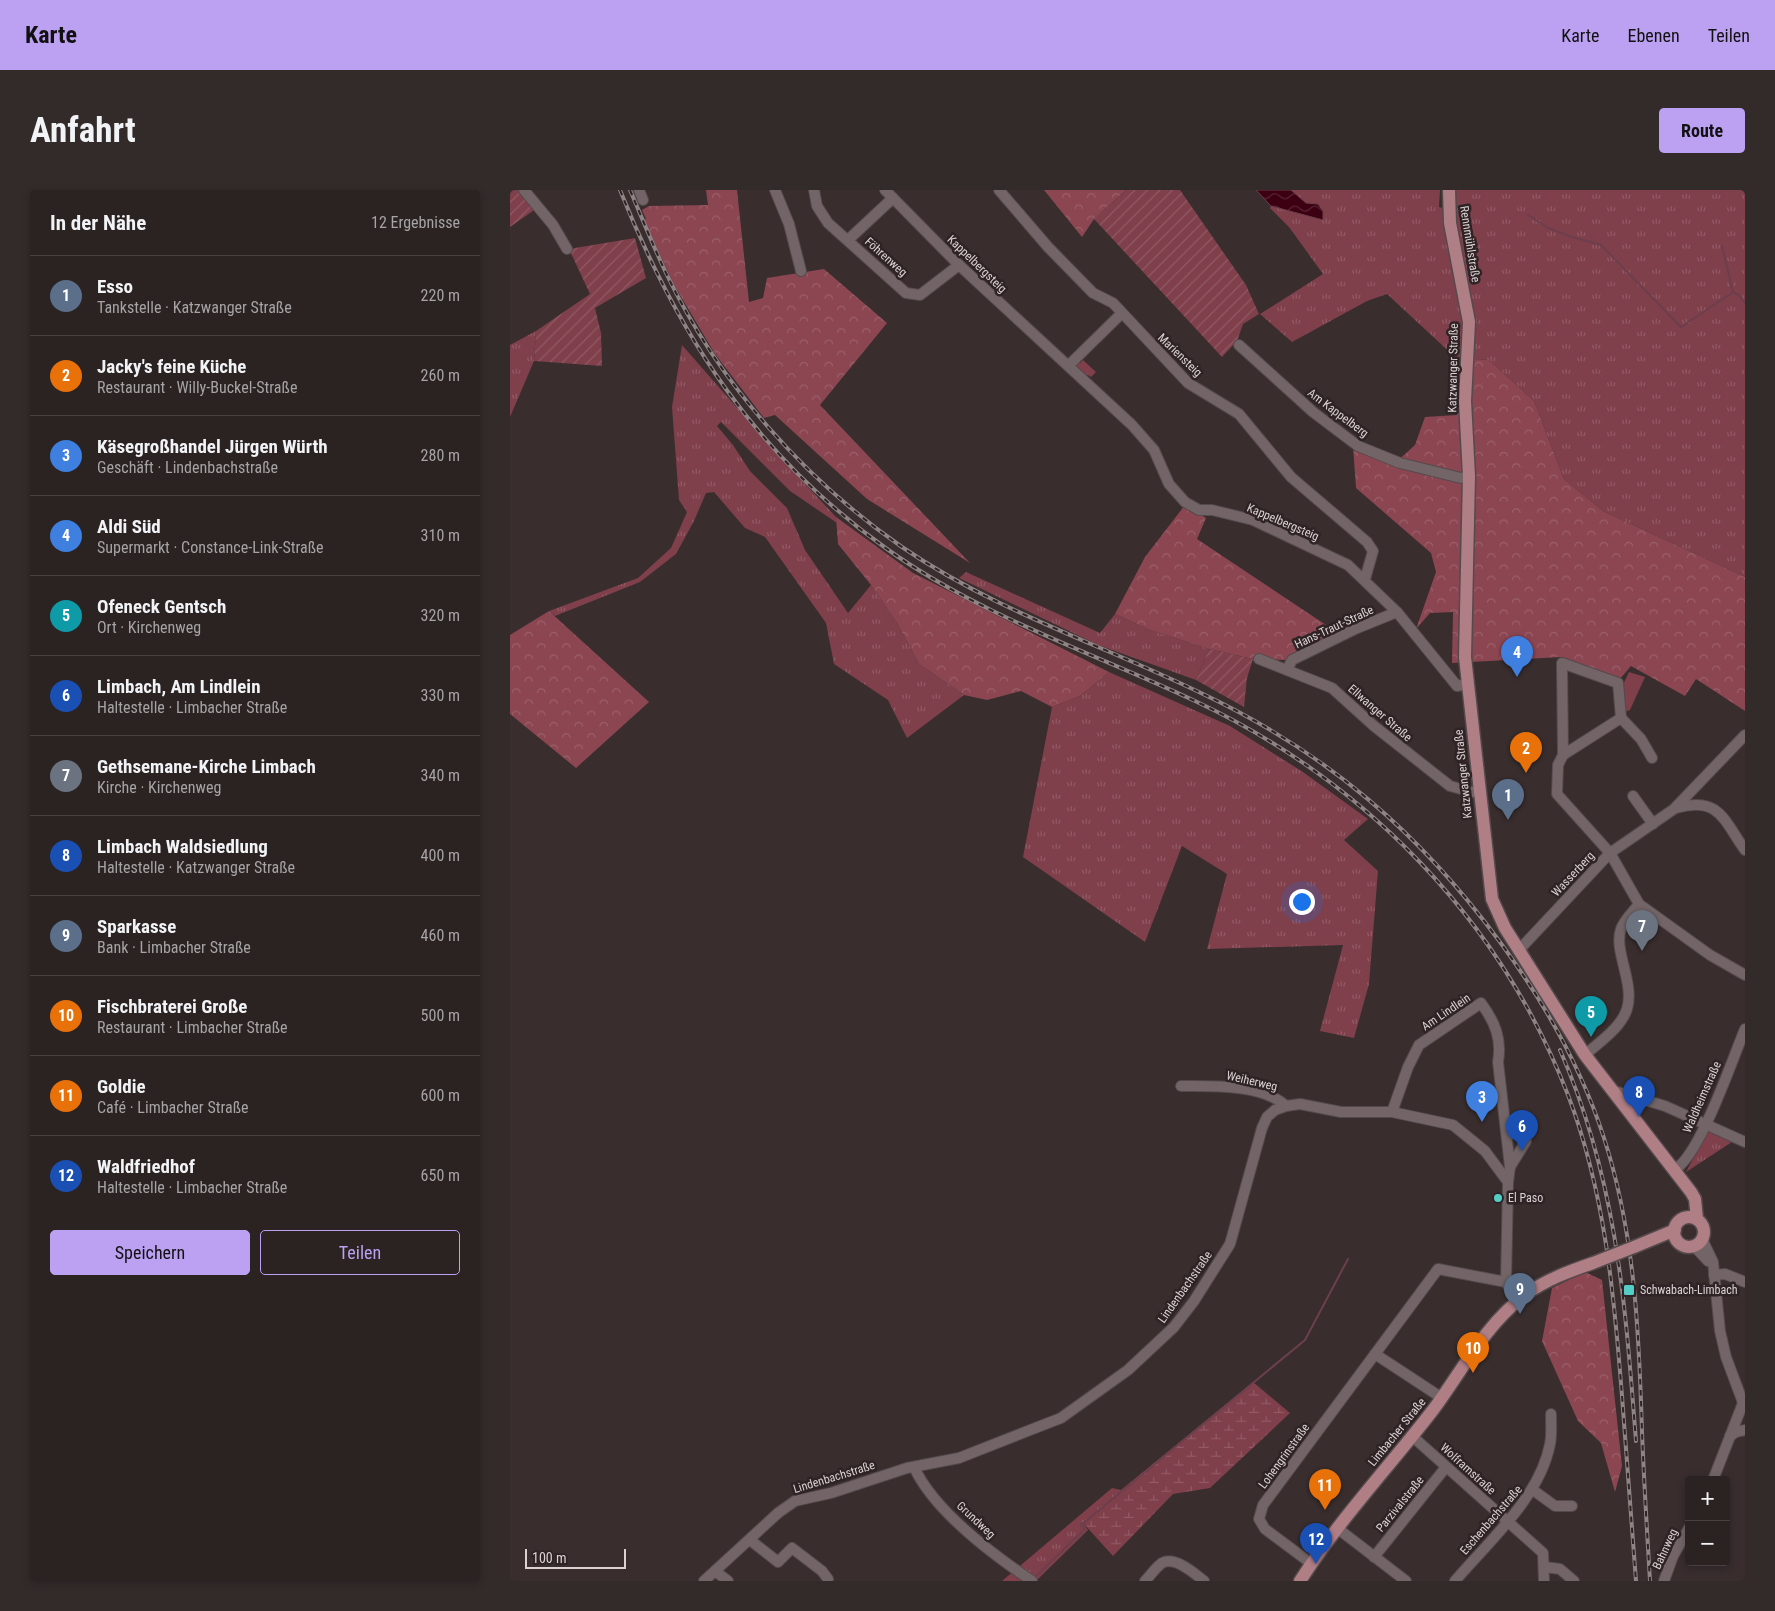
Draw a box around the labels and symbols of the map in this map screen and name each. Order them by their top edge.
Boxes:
street label: Rennmühlstraße [1457,205,1483,284]
street label: Kappelbergsteig [944,232,1010,296]
street label: Föhrenweg [862,234,910,280]
street label: Katzwanger Straße [1445,323,1461,413]
street label: Mariensteig [1155,331,1205,380]
street label: Am Kappelberg [1305,386,1371,440]
street label: Kappelbergsteig [1245,501,1321,543]
street label: Hans-Traut-Straße [1292,602,1376,651]
pin: 4 [1501,636,1533,677]
street label: Ellwanger Straße [1345,682,1415,745]
street label: Katzwanger Straße [1451,729,1475,819]
pin: 2 [1510,732,1542,773]
pin: 1 [1492,779,1524,820]
street label: Wasserberg [1549,849,1597,899]
your location [1289,889,1315,915]
pin: 7 [1626,910,1658,951]
street label: Am Lindlein [1419,990,1473,1033]
pin: 5 [1575,996,1607,1037]
street label: Waldheimstraße [1680,1059,1724,1135]
street label: Weiherweg [1225,1068,1279,1094]
pin: 8 [1623,1076,1655,1117]
pin: 3 [1466,1081,1498,1122]
pin: 6 [1506,1110,1538,1151]
place label: El Paso [1508,1191,1543,1205]
marker: El Paso [1492,1192,1504,1204]
street label: Lindenbachstraße [1155,1248,1215,1326]
pin: 9 [1504,1273,1536,1314]
marker: Schwabach-Limbach [1622,1283,1636,1297]
place label: Schwabach-Limbach [1640,1283,1738,1297]
pin: 10 [1457,1332,1489,1373]
street label: Limbacher Straße [1365,1395,1429,1469]
street label: Lohengrinstraße [1256,1420,1313,1491]
street label: Wolframstraße [1437,1440,1499,1498]
street label: Lindenbachstraße [791,1458,877,1496]
pin: 11 [1309,1469,1341,1510]
street label: Parzivalstraße [1373,1473,1427,1535]
street label: Eschenbachstraße [1457,1482,1525,1558]
street label: Grundweg [954,1499,998,1541]
pin: 12 [1300,1523,1332,1564]
street label: Bahnweg [1650,1526,1681,1572]
scale bar [525,1546,626,1569]

